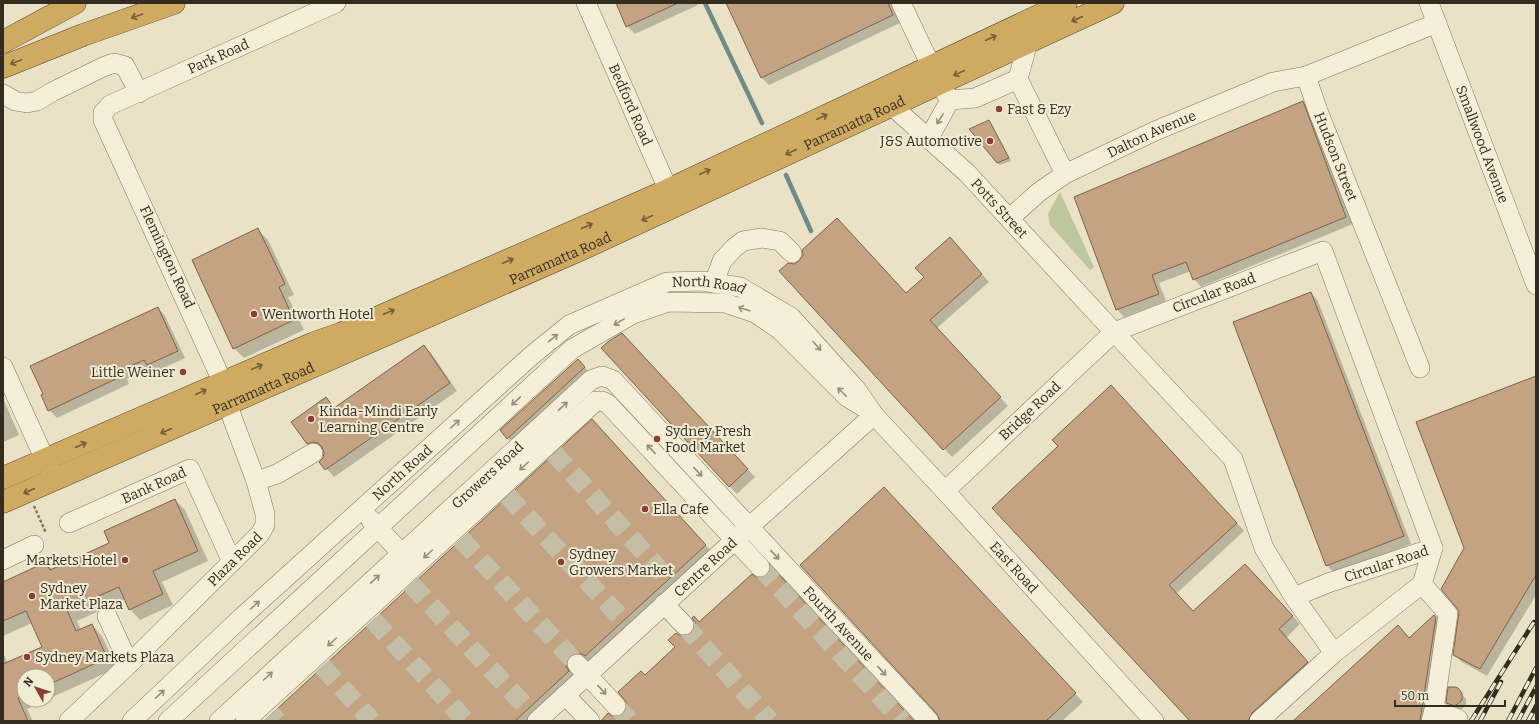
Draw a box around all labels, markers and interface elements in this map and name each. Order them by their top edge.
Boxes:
one-way arrow [131,13,144,20]
one-way arrow [1071,15,1083,23]
one-way arrow [985,34,997,41]
street label: Park Road [185,35,252,77]
one-way arrow [10,58,22,66]
street label: Bedford Road [605,61,656,148]
one-way arrow [953,70,965,77]
street label: Smallwood Avenue [1453,83,1513,205]
street label: Parramatta Road [801,92,908,154]
place label: Fast & Ezy [1007,101,1072,118]
marker: Fast & Ezy [994,104,1004,114]
street label: Dalton Avenue [1104,107,1198,161]
street label: Hudson Street [1311,110,1361,203]
one-way arrow [816,113,828,120]
one-way arrow [936,113,944,124]
place label: J&S Automotive [879,133,982,150]
marker: J&S Automotive [985,136,995,146]
one-way arrow [785,149,797,156]
one-way arrow [699,168,711,175]
street label: Potts Street [968,175,1031,242]
street label: Flemington Road [136,203,198,311]
one-way arrow [642,215,654,223]
one-way arrow [580,222,592,229]
street label: Parramatta Road [507,228,614,288]
one-way arrow [502,256,514,264]
street label: Circular Road [1170,269,1258,317]
street label: North Road [672,273,749,297]
one-way arrow [738,305,750,313]
place label: Wentworth Hotel [262,306,374,323]
one-way arrow [382,308,394,316]
marker: Wentworth Hotel [249,309,259,319]
one-way arrow [613,318,625,326]
one-way arrow [547,334,558,343]
one-way arrow [813,341,822,351]
street label: Parramatta Road [210,359,317,418]
one-way arrow [251,363,263,371]
place label: Little Weiner [91,364,175,381]
marker: Little Weiner [178,367,188,377]
street label: Bridge Road [996,378,1064,444]
one-way arrow [194,388,206,396]
one-way arrow [837,388,847,397]
one-way arrow [511,396,522,405]
one-way arrow [558,402,568,411]
place label: Kinda-Mindi Early Learning Centre [319,403,439,436]
marker: Kinda-Mindi Early Learning Centre [306,414,316,424]
one-way arrow [450,420,460,429]
place label: Sydney Fresh Food Market [665,423,752,456]
one-way arrow [161,427,173,435]
marker: Sydney Fresh Food Market [652,434,662,444]
street label: Growers Road [448,438,527,512]
one-way arrow [75,440,87,448]
street label: North Road [369,441,435,504]
one-way arrow [646,444,655,455]
one-way arrow [519,462,530,471]
street label: Bank Road [119,463,189,507]
one-way arrow [693,467,703,477]
one-way arrow [23,488,35,495]
place label: Ella Cafe [653,501,709,518]
marker: Ella Cafe [640,504,650,514]
street label: Plaza Road [204,528,266,590]
street label: Centre Road [670,534,740,600]
street label: East Road [986,538,1042,596]
street label: Circular Road [1342,542,1430,586]
place label: Sydney Growers Market [569,546,673,579]
one-way arrow [424,549,434,558]
one-way arrow [770,550,780,560]
place label: Markets Hotel [26,552,117,569]
marker: Markets Hotel [120,555,130,565]
marker: Sydney Growers Market [556,557,566,567]
one-way arrow [370,574,380,584]
place label: Sydney Market Plaza [40,580,123,613]
street label: Fourth Avenue [800,583,877,664]
marker: Sydney Market Plaza [27,591,37,601]
one-way arrow [250,601,260,610]
one-way arrow [327,637,337,646]
place label: Sydney Markets Plaza [35,649,174,666]
marker: Sydney Markets Plaza [22,652,32,662]
one-way arrow [878,666,887,676]
north arrow [16,668,56,708]
one-way arrow [263,671,273,680]
text: N [21,674,37,689]
scale bar [1395,682,1505,708]
one-way arrow [597,685,607,695]
text: 50 m [1401,689,1430,703]
one-way arrow [155,690,165,699]

